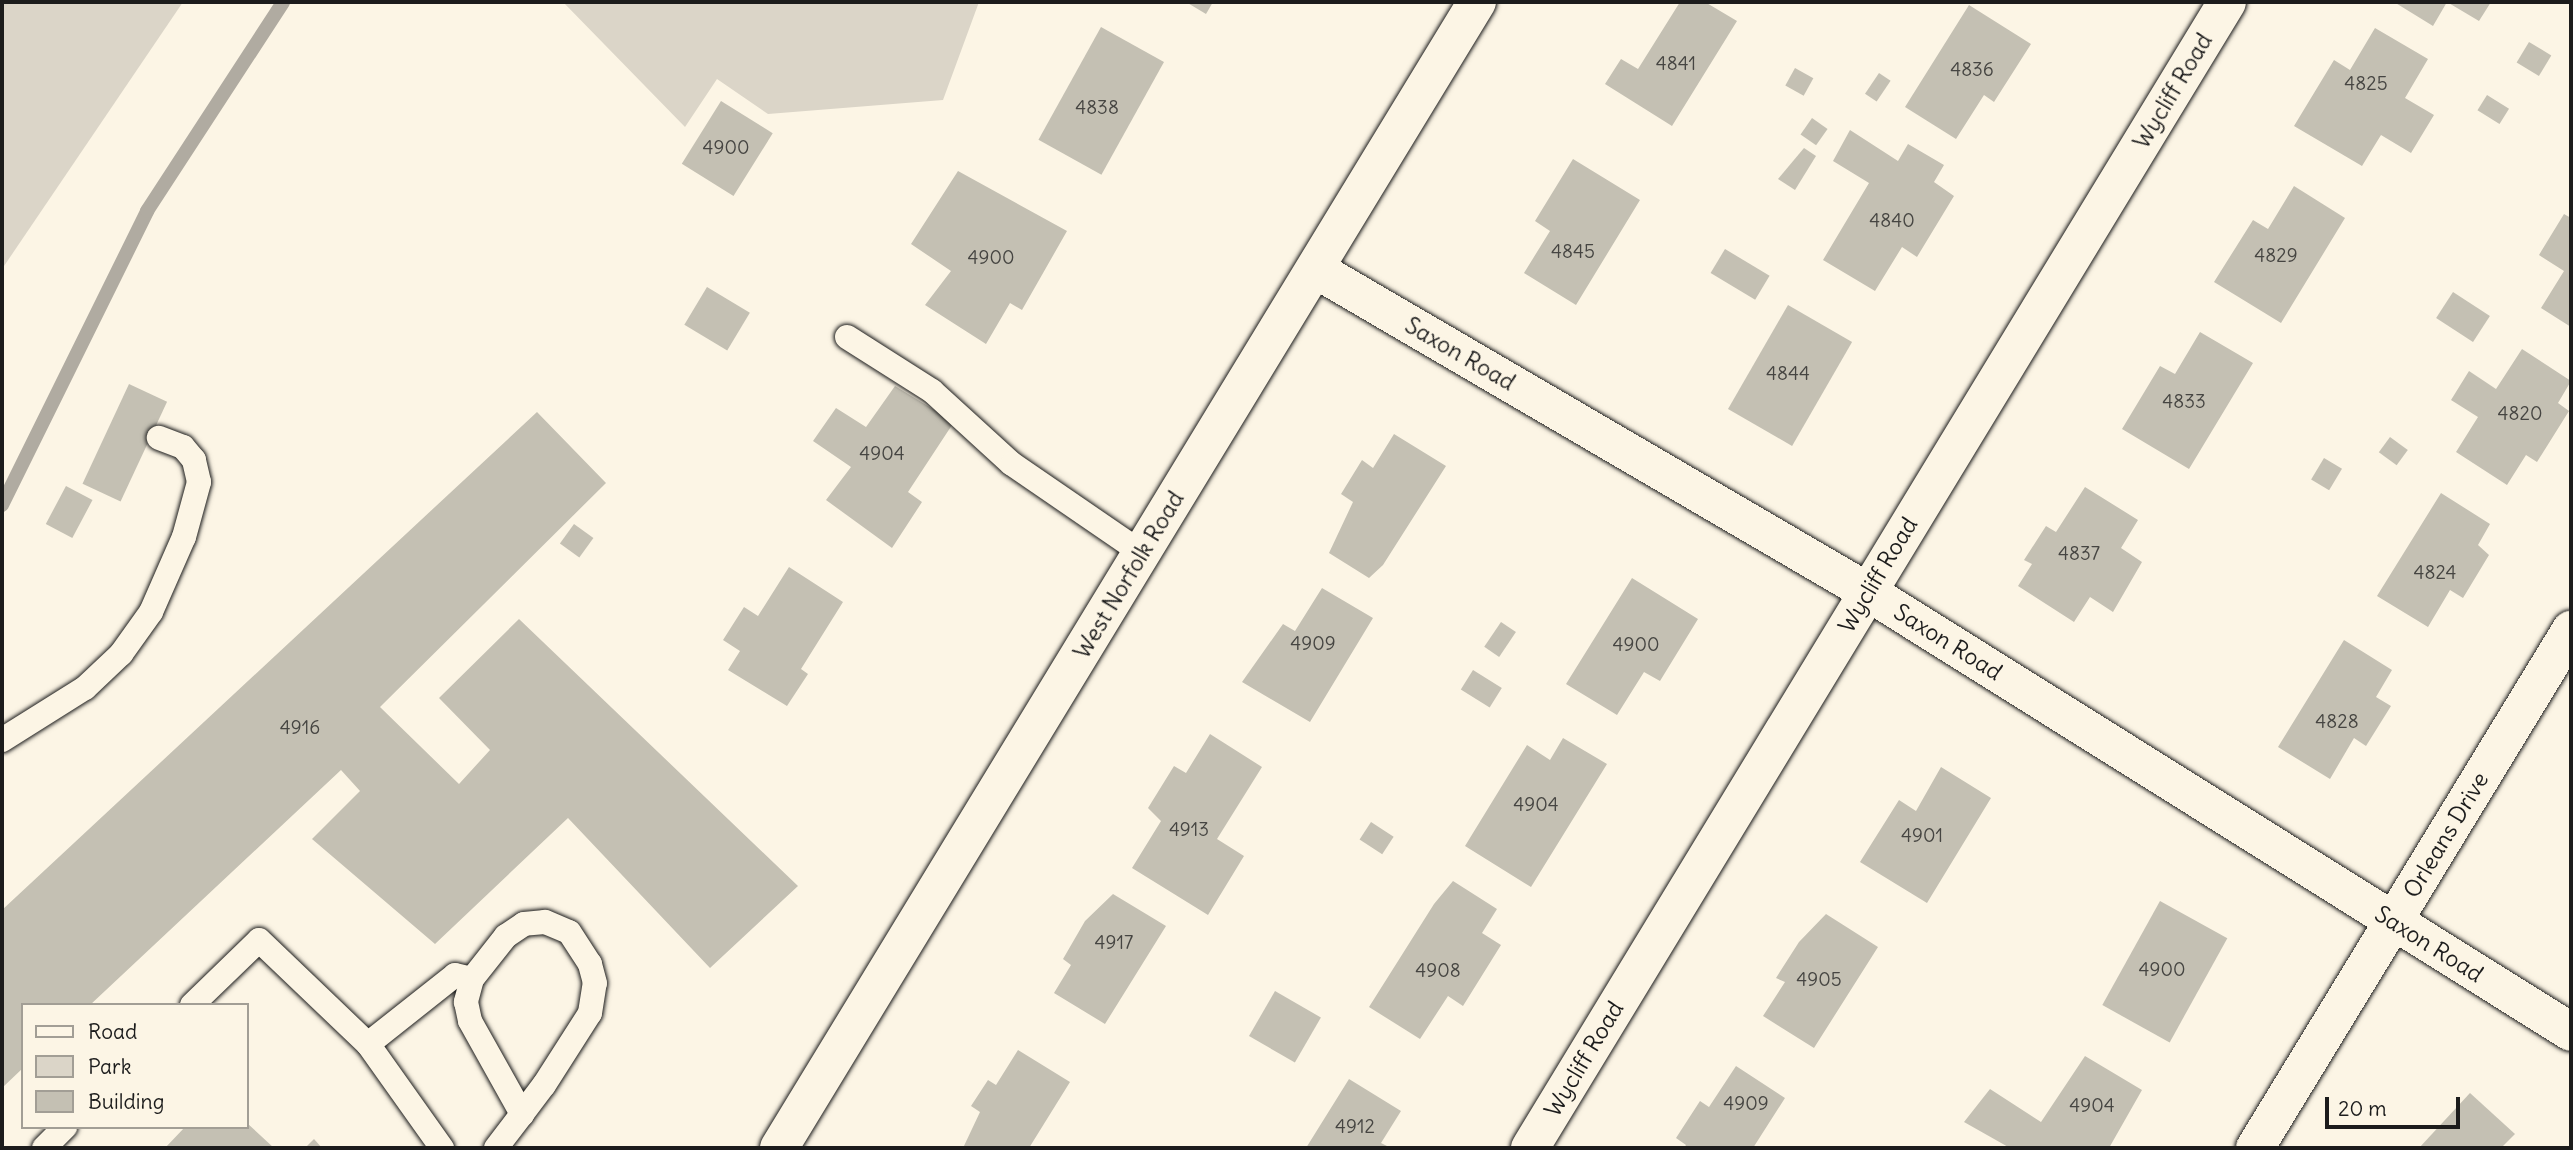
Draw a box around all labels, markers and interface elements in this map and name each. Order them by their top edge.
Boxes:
street label: Wycliff Road [2128,28,2218,154]
house number: 4841 [1656,53,1696,75]
house number: 4836 [1950,59,1994,81]
house number: 4825 [2344,73,2388,95]
house number: 4838 [1075,97,1119,119]
house number: 4900 [703,137,749,159]
house number: 4840 [1869,210,1915,232]
house number: 4845 [1551,241,1595,263]
house number: 4829 [2254,245,2298,267]
house number: 4900 [968,247,1014,269]
street label: Saxon Road [1400,311,1520,397]
house number: 4844 [1766,363,1810,385]
house number: 4833 [2162,391,2206,413]
house number: 4820 [2498,403,2542,425]
house number: 4904 [859,443,905,465]
street label: West Norfolk Road [1068,486,1190,664]
street label: Wycliff Road [1833,512,1923,638]
house number: 4837 [2058,543,2100,565]
house number: 4824 [2413,562,2457,584]
street label: Saxon Road [1889,598,2007,686]
house number: 4909 [1290,633,1336,655]
house number: 4900 [1613,634,1659,656]
house number: 4828 [2315,711,2359,733]
house number: 4916 [280,717,320,739]
street label: Orleans Drive [2398,767,2494,903]
house number: 4904 [1513,794,1559,816]
house number: 4913 [1169,819,1209,841]
house number: 4901 [1901,825,1943,847]
street label: Saxon Road [2370,900,2488,988]
house number: 4917 [1095,932,1133,954]
house number: 4900 [2139,959,2185,981]
house number: 4908 [1415,960,1461,982]
house number: 4905 [1796,969,1842,991]
street label: Wycliff Road [1539,996,1629,1122]
legend [21,1003,248,1129]
text: Road [88,1018,137,1045]
text: Park [88,1053,131,1080]
scale bar [2328,1084,2463,1128]
text: Building [88,1088,164,1115]
house number: 4909 [1723,1093,1769,1115]
house number: 4904 [2069,1095,2115,1117]
text: 20 m [2338,1095,2387,1122]
house number: 4912 [1335,1116,1375,1138]

